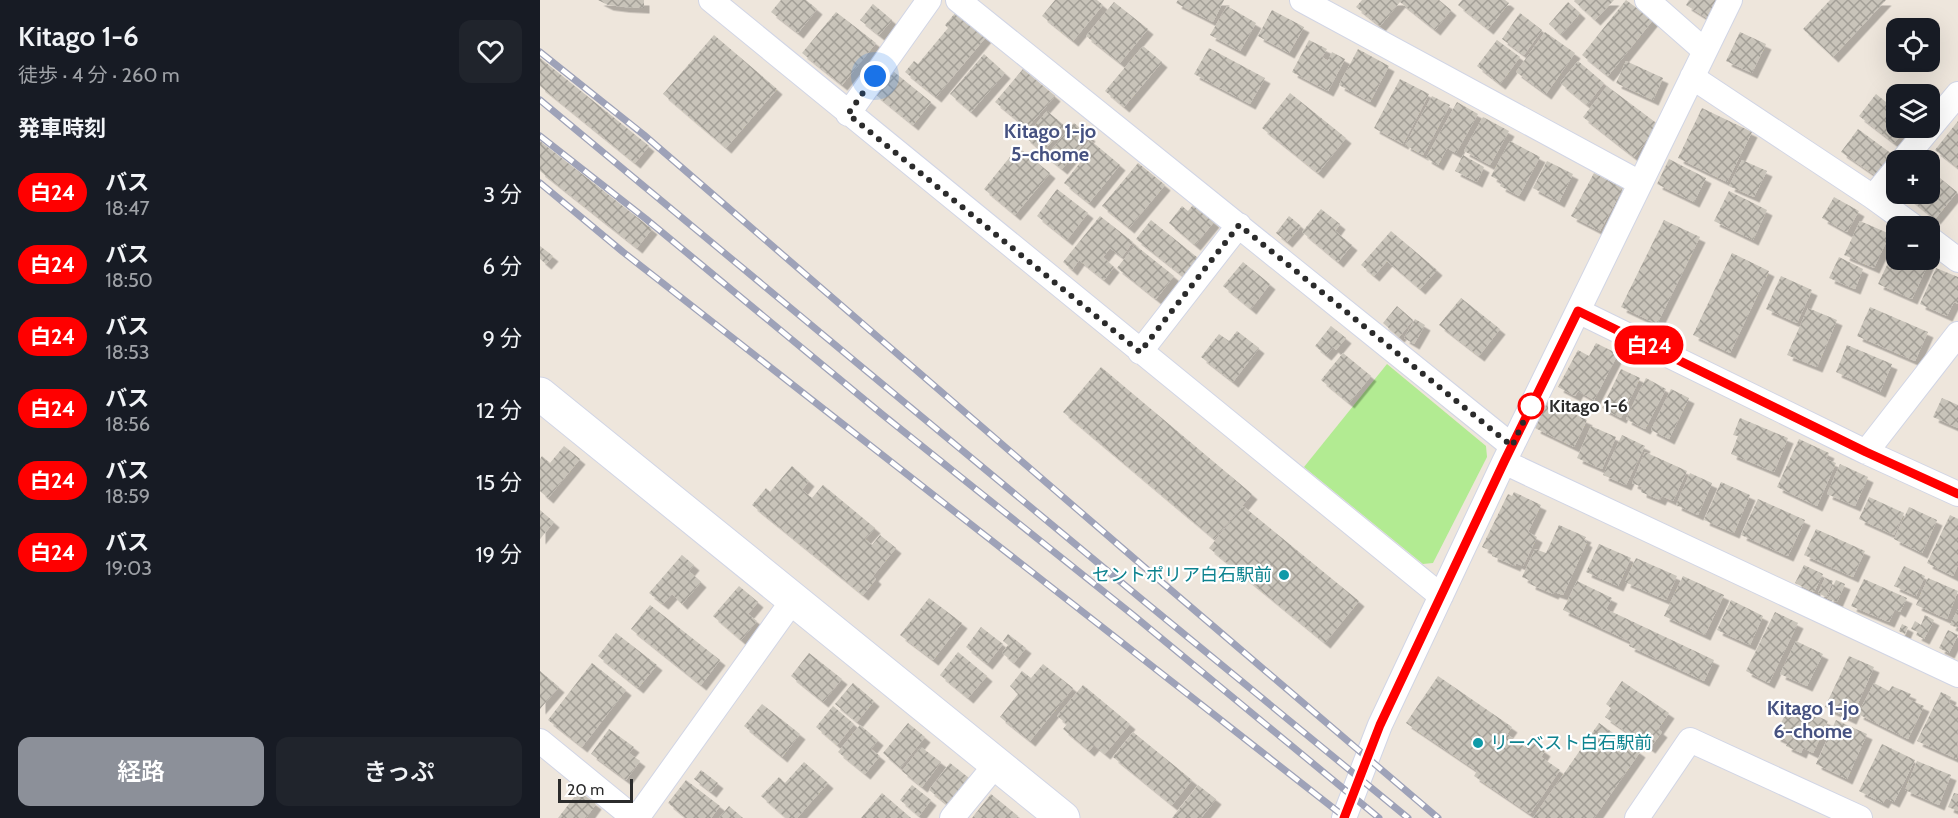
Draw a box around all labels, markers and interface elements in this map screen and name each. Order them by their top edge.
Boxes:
map controls [1886,18,1940,270]
button: locate [1886,18,1940,72]
text: Kitago 1-6 [18,19,139,53]
button: heart [459,20,522,83]
your location [860,61,890,91]
text: 徒歩 · 4 分 · 260 m [18,63,179,87]
button: layers [1886,84,1940,138]
text: 発車時刻 [18,115,106,142]
district label: Kitago 1-jo 5-chome [1004,119,1096,166]
button: + [1886,150,1940,204]
text: バス [105,169,149,196]
text: 白24 [30,180,75,205]
text: 3 分 [483,181,522,208]
text: 18:47 [105,196,150,220]
button: − [1886,216,1940,270]
text: バス [105,241,149,268]
text: 白24 [30,252,75,277]
text: 6 分 [483,253,522,280]
text: 18:50 [105,268,153,292]
text: バス [105,313,149,340]
text: 白24 [30,324,75,349]
text: 9 分 [483,325,522,352]
line badge: 白24 [1614,326,1684,364]
text: 白24 [1626,333,1672,358]
text: 18:53 [105,340,150,364]
text: バス [105,385,149,412]
marker: Kitago 1-6 [1518,393,1544,419]
place label: Kitago 1-6 [1549,395,1628,417]
text: 白24 [30,396,75,421]
text: 12 分 [476,397,522,424]
text: 18:56 [105,412,150,436]
text: バス [105,457,149,484]
text: 白24 [30,468,75,493]
text: 15 分 [476,469,522,496]
text: 18:59 [105,484,150,508]
text: バス [105,529,149,556]
text: 白24 [30,540,75,565]
text: 19 分 [475,541,522,568]
text: 19:03 [105,556,152,580]
place label: セントポリア白石駅前 [1092,564,1272,586]
marker: セントポリア白石駅前 [1277,568,1291,582]
district label: Kitago 1-jo 6-chome [1767,696,1859,743]
place label: リーベスト白石駅前 [1490,732,1652,754]
marker: リーベスト白石駅前 [1471,736,1485,750]
button: 経路 [18,737,264,806]
button: きっぷ [276,737,522,806]
scale bar [558,776,633,804]
text: 20 m [567,780,604,799]

